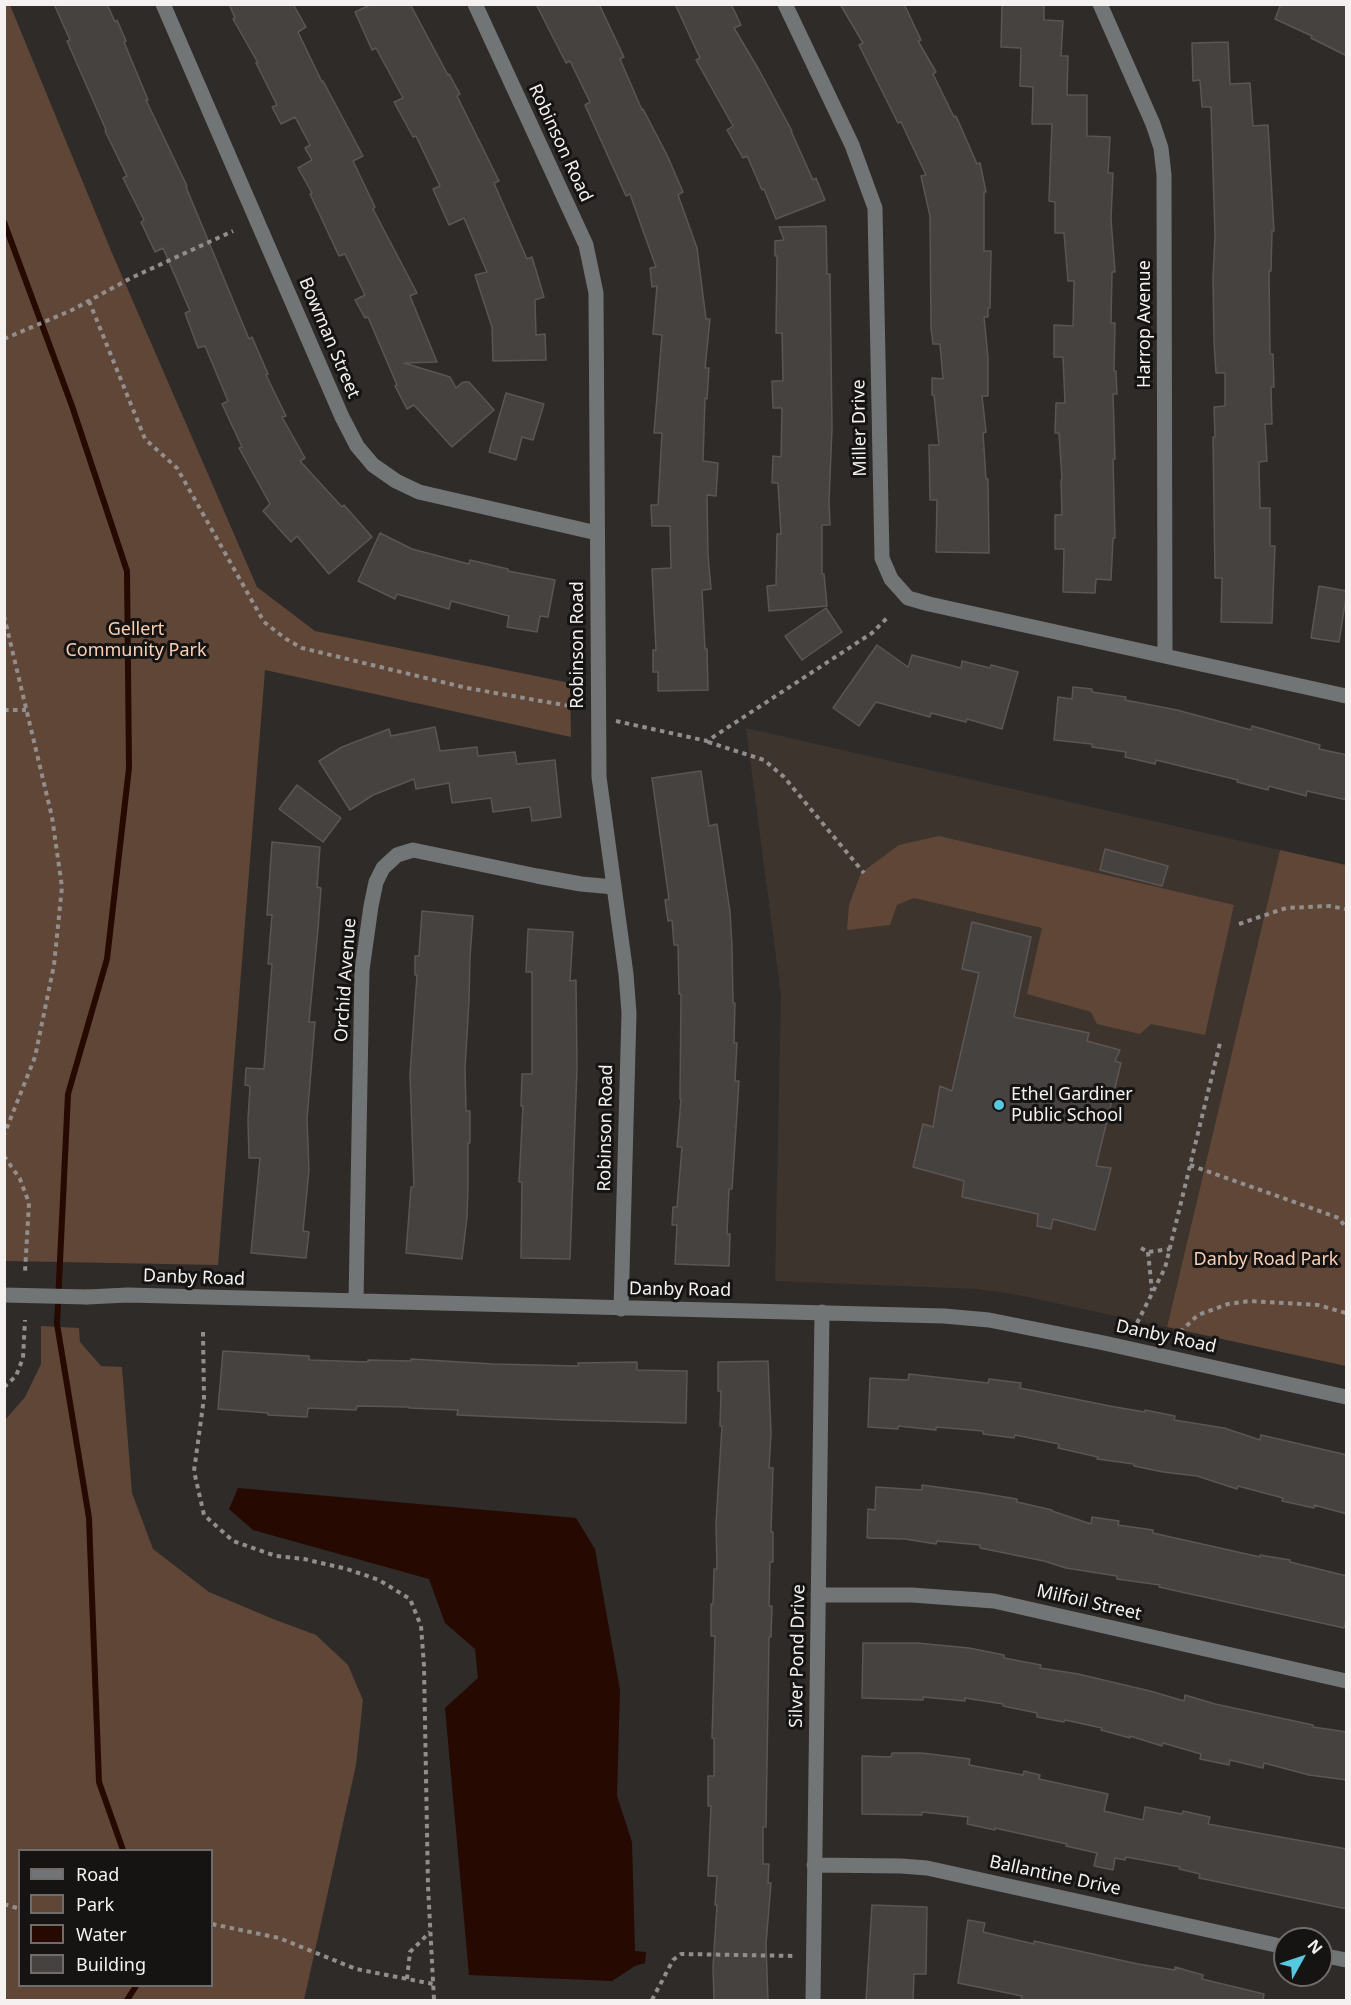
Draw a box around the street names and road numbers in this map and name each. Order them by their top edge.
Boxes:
street label: Robinson Road [523,81,597,205]
street label: Harrop Avenue [1134,260,1156,388]
street label: Bowman Street [294,274,364,402]
street label: Miller Drive [848,379,872,477]
street label: Robinson Road [567,581,589,709]
street label: Orchid Avenue [331,917,361,1043]
street label: Robinson Road [594,1064,618,1192]
street label: Danby Road [143,1265,245,1291]
street label: Danby Road [629,1278,731,1302]
street label: Danby Road [1114,1316,1218,1358]
street label: Milfoil Street [1034,1580,1144,1626]
street label: Silver Pond Drive [786,1584,810,1728]
street label: Ballantine Drive [987,1852,1123,1900]

